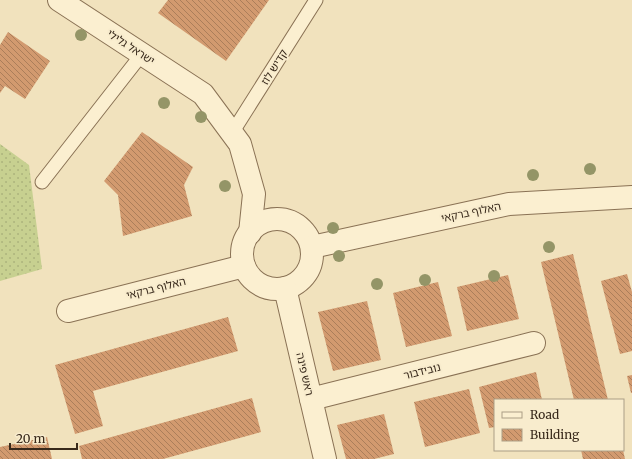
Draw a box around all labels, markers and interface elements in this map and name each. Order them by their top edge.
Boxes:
street label: ישראל גלילי [105,26,157,68]
street label: קדיש לוז [258,46,290,87]
street label: האלוף ברקאי [440,199,502,225]
street label: האלוף ברקאי [125,274,187,302]
street label: ראש פינה [293,351,317,397]
street label: נובידבור [402,360,442,382]
legend [494,399,624,451]
text: Road [530,407,559,422]
scale bar [10,425,77,451]
text: Building [530,427,580,442]
text: 20 m [16,431,45,446]

